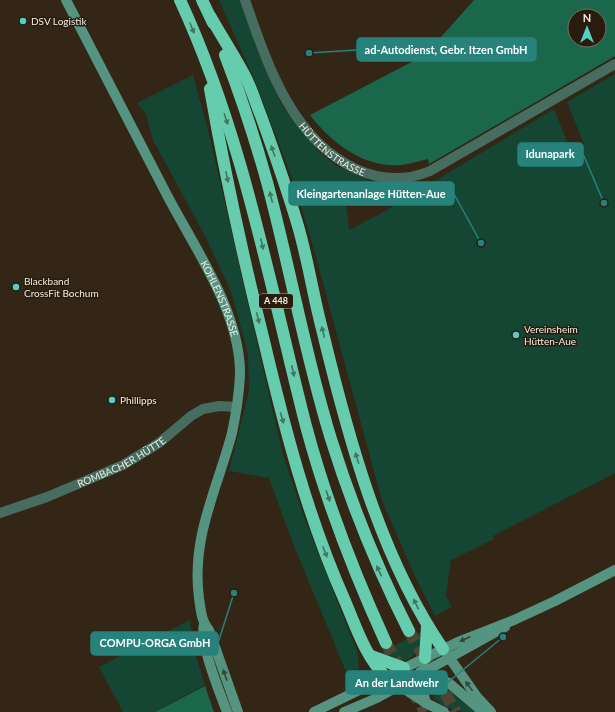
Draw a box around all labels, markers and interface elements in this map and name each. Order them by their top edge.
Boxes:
north arrow [567,8,607,48]
text: N [583,11,591,24]
place label: DSV Logistik [31,15,87,27]
marker: DSV Logistik [18,16,28,26]
one-way arrow [189,23,195,34]
callout: ad-Autodienst, Gebr. Itzen GmbH [357,38,536,61]
text: ad-Autodienst, Gebr. Itzen GmbH [365,43,527,56]
one-way arrow [223,114,229,126]
street label: HÜTTENSTRASSE [297,120,367,178]
callout: Idunapark [518,143,583,166]
one-way arrow [270,144,276,156]
text: Idunapark [525,147,575,160]
one-way arrow [224,171,230,183]
callout: Kleingartenanlage Hütten-Aue [289,182,454,205]
text: Kleingartenanlage Hütten-Aue [296,187,446,200]
one-way arrow [267,190,273,203]
one-way arrow [259,239,265,251]
street label: KOHLENSTRASSE [198,258,241,338]
place label: Blackband CrossFit Bochum [24,275,99,299]
marker: Blackband CrossFit Bochum [11,282,21,292]
road number: A 448 [259,294,293,308]
one-way arrow [255,312,261,324]
place label: Vereinsheim Hütten-Aue [524,323,578,347]
one-way arrow [319,326,325,338]
marker: Vereinsheim Hütten-Aue [511,330,521,340]
one-way arrow [290,365,296,377]
place label: Phillipps [120,394,157,406]
marker: Phillipps [107,395,117,405]
one-way arrow [279,412,285,424]
street label: ROMBACHER HÜTTE [75,434,168,490]
one-way arrow [354,451,360,463]
one-way arrow [325,490,331,502]
one-way arrow [322,546,328,558]
one-way arrow [376,565,382,576]
one-way arrow [413,598,419,610]
callout: COMPU-ORGA GmbH [91,632,218,655]
text: COMPU-ORGA GmbH [100,636,210,649]
one-way arrow [459,636,470,642]
one-way arrow [222,669,228,681]
callout: An der Landwehr [346,671,447,694]
text: An der Landwehr [354,676,440,689]
one-way arrow [465,681,473,691]

